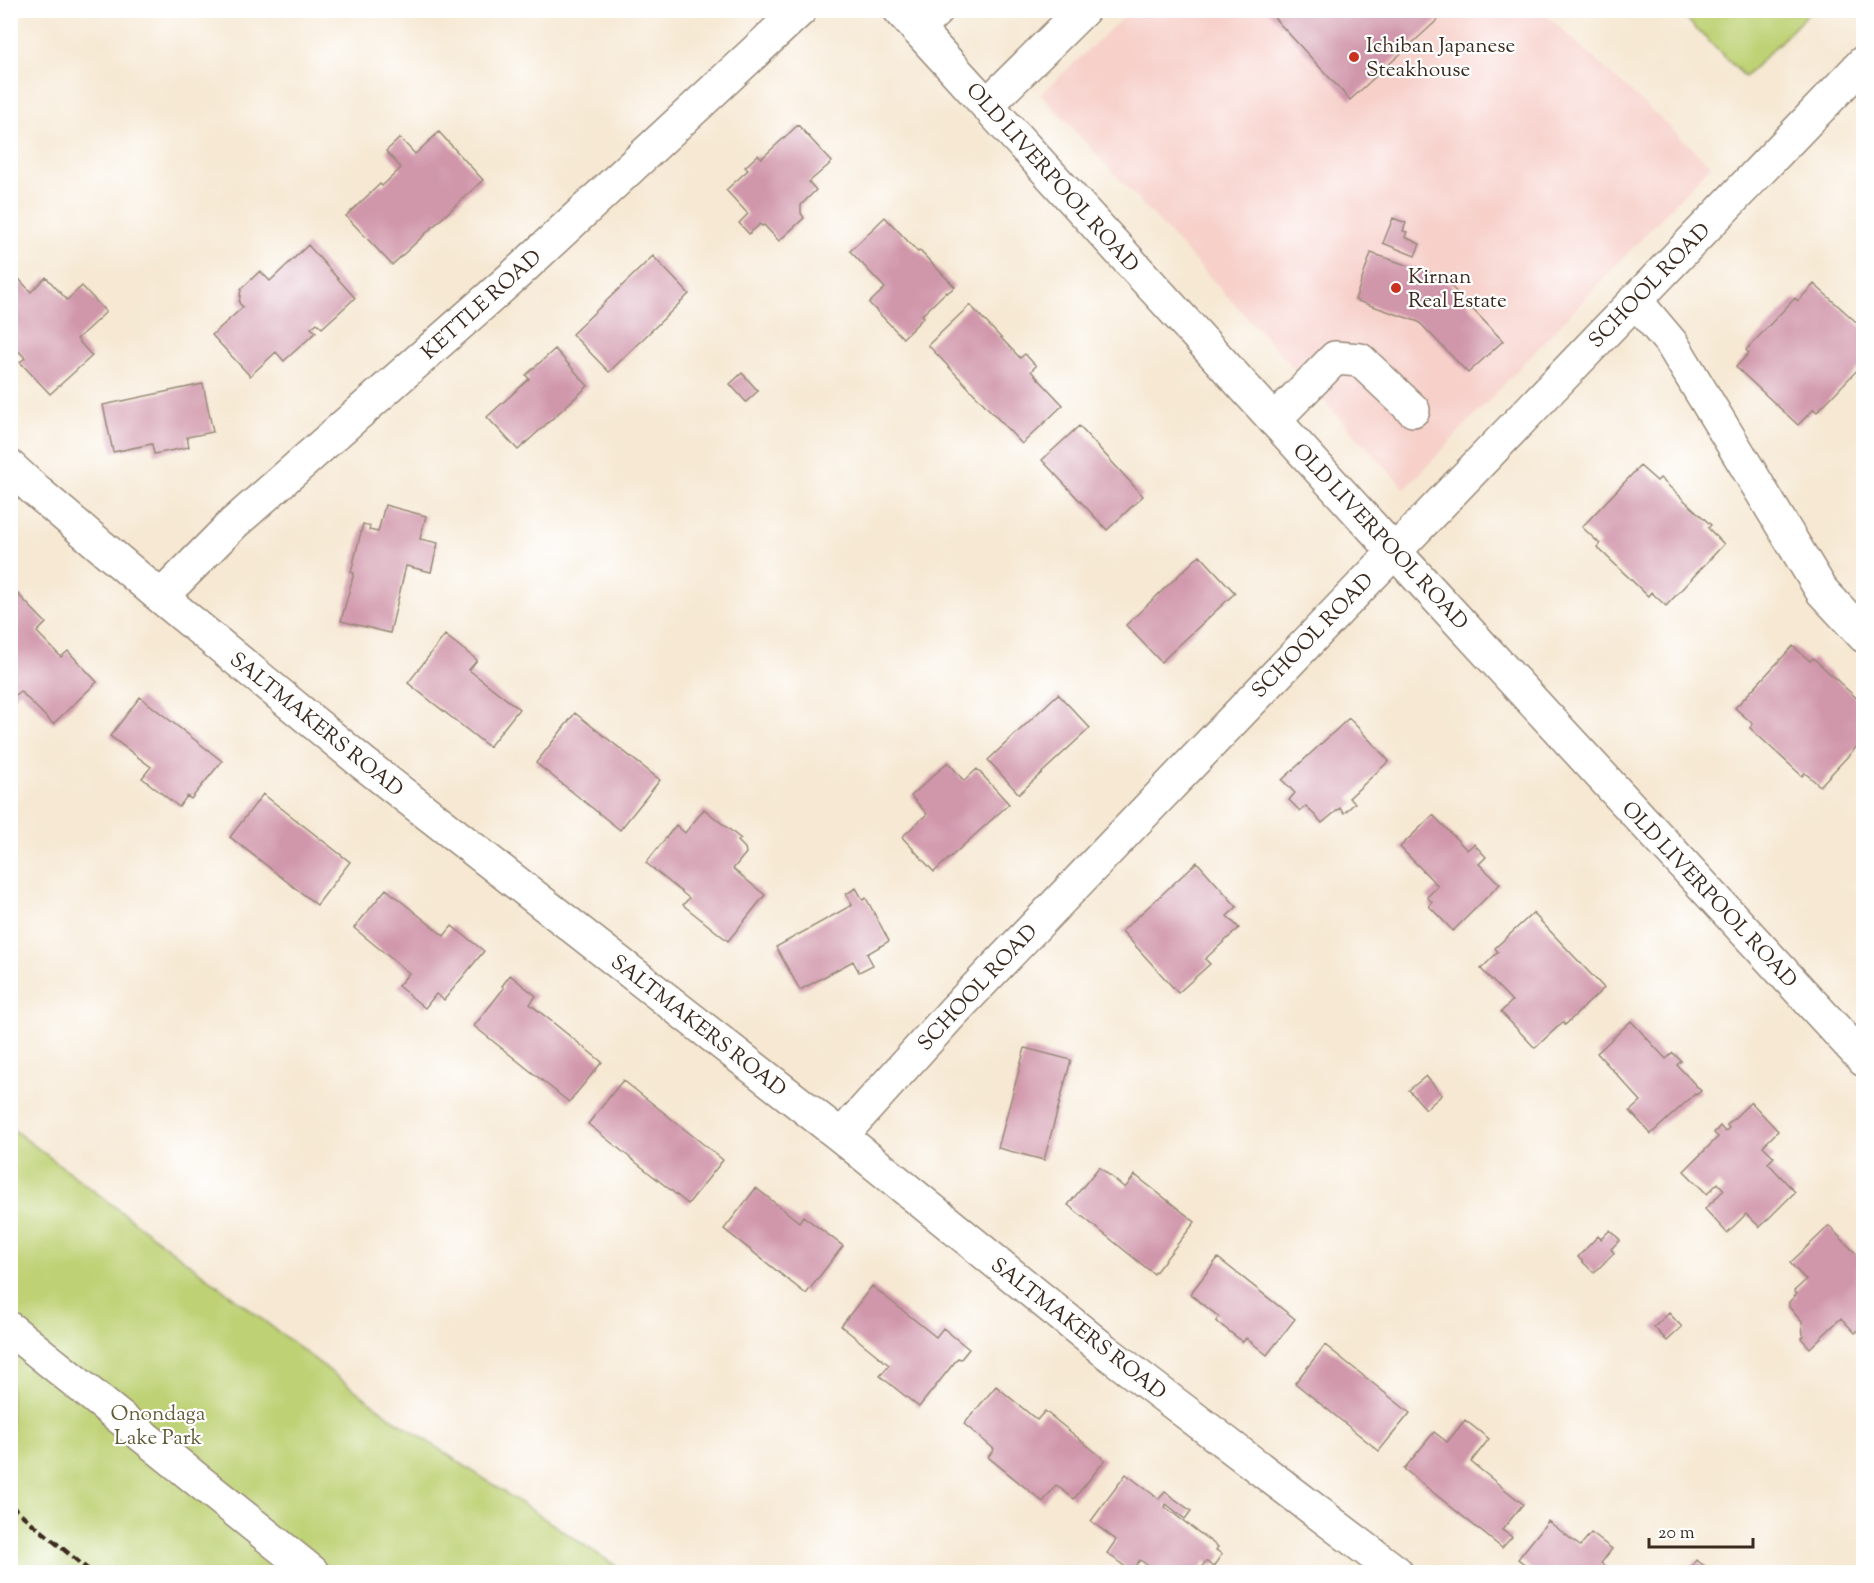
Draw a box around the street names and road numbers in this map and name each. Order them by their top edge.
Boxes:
street label: OLD LIVERPOOL ROAD [958,77,1145,280]
street label: SCHOOL ROAD [1583,217,1718,356]
street label: KETTLE ROAD [416,243,549,368]
street label: OLD LIVERPOOL ROAD [1285,437,1474,637]
street label: SCHOOL ROAD [1246,567,1381,706]
street label: SALTMAKERS ROAD [223,646,409,805]
street label: OLD LIVERPOOL ROAD [1614,795,1803,995]
street label: SCHOOL ROAD [912,918,1045,1059]
street label: SALTMAKERS ROAD [604,948,792,1105]
street label: SALTMAKERS ROAD [984,1251,1172,1408]

